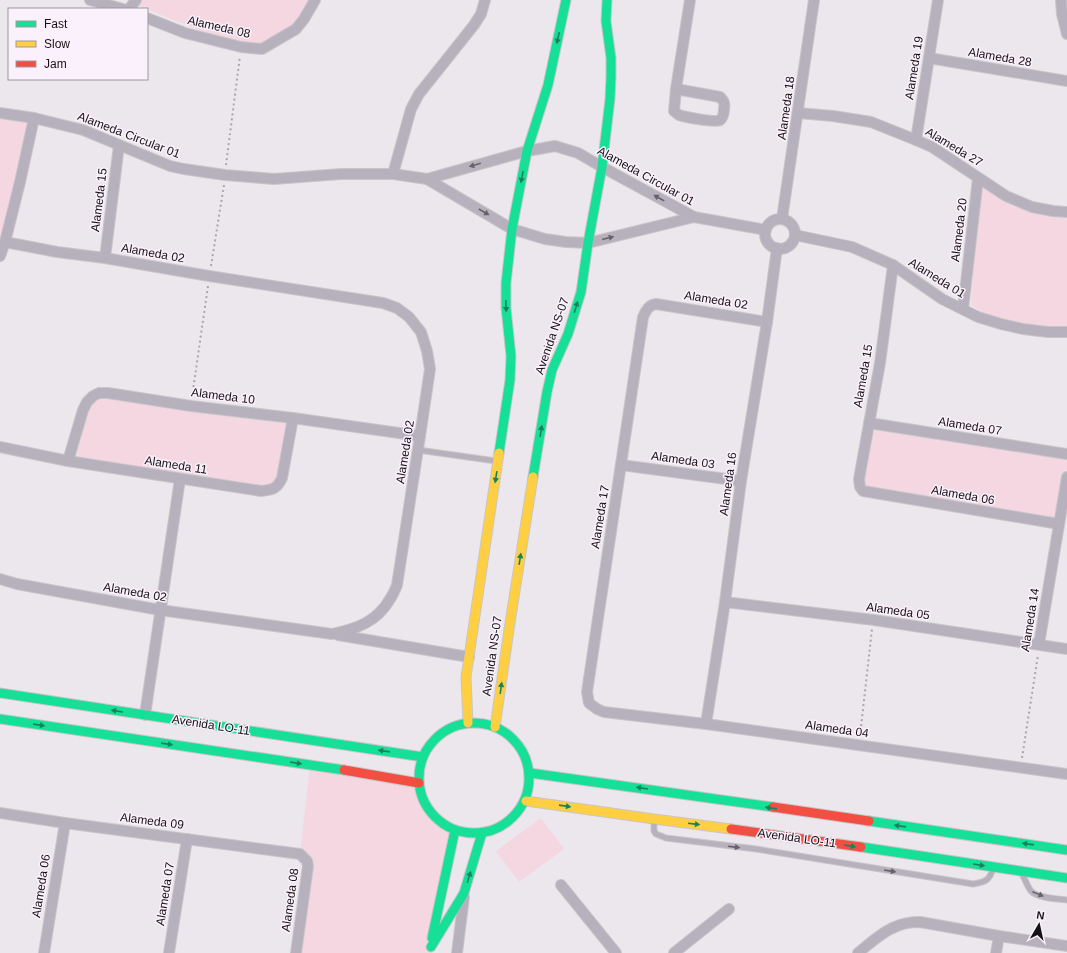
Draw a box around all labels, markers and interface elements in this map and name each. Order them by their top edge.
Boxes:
legend [8,8,148,80]
street label: Alameda 08 [186,13,252,41]
text: Fast [44,17,68,31]
one-way arrow [554,32,560,44]
street label: Alameda 19 [902,35,926,101]
text: Slow [44,37,70,51]
street label: Alameda 28 [967,45,1033,70]
text: Jam [44,57,67,71]
street label: Alameda 18 [775,75,797,141]
street label: Alameda Circular 01 [76,109,183,161]
street label: Alameda 27 [923,125,985,170]
street label: Alameda Circular 01 [595,144,697,209]
one-way arrow [468,162,480,168]
street label: Alameda 15 [88,167,110,233]
one-way arrow [519,171,525,184]
one-way arrow [654,195,665,202]
street label: Alameda 20 [948,197,970,263]
one-way arrow [479,209,490,216]
one-way arrow [601,235,614,241]
street label: Alameda 02 [120,241,186,266]
street label: Alameda 01 [906,255,968,301]
street label: Alameda 02 [683,288,749,312]
street label: Avenida NS-07 [532,295,572,376]
one-way arrow [503,300,509,313]
one-way arrow [573,301,579,313]
street label: Alameda 15 [851,343,876,409]
street label: Alameda 10 [190,385,256,407]
street label: Alameda 07 [937,414,1003,438]
street label: Alameda 02 [393,419,417,485]
one-way arrow [538,425,544,437]
street label: Alameda 03 [650,449,716,471]
street label: Alameda 16 [717,451,739,517]
street label: Alameda 11 [144,453,209,477]
one-way arrow [493,471,499,483]
street label: Alameda 06 [930,483,996,508]
street label: Alameda 17 [588,484,612,550]
one-way arrow [517,553,523,566]
street label: Alameda 02 [102,580,168,605]
street label: Alameda 14 [1018,587,1042,653]
street label: Alameda 05 [865,600,931,622]
street label: Avenida NS-07 [479,615,505,697]
one-way arrow [498,682,504,694]
one-way arrow [111,708,123,714]
street label: Avenida LO-11 [171,712,251,738]
street label: Alameda 04 [804,718,870,740]
one-way arrow [33,722,45,728]
one-way arrow [161,741,173,747]
one-way arrow [378,748,390,754]
one-way arrow [290,760,302,766]
one-way arrow [636,785,649,791]
one-way arrow [559,803,571,809]
one-way arrow [765,805,777,811]
street label: Alameda 09 [119,810,185,832]
one-way arrow [688,821,700,827]
one-way arrow [894,823,906,829]
street label: Avenida LO-11 [757,826,837,850]
one-way arrow [1022,841,1035,847]
one-way arrow [728,843,740,850]
one-way arrow [844,843,856,849]
street label: Alameda 06 [29,853,53,919]
street label: Alameda 07 [153,861,177,927]
one-way arrow [973,862,985,868]
street label: Alameda 08 [279,867,301,933]
one-way arrow [884,868,896,874]
one-way arrow [466,870,472,882]
one-way arrow [1032,891,1043,897]
north arrow [1019,905,1059,945]
text: N [1036,909,1045,922]

